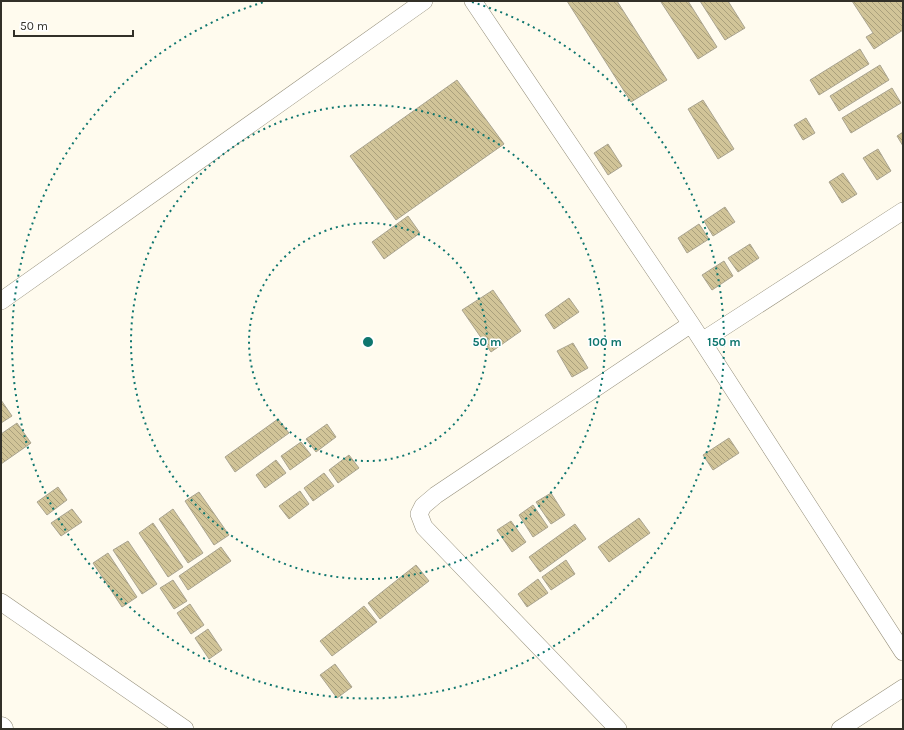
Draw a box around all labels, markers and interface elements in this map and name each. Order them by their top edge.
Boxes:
scale bar [14,12,133,38]
text: 50 m [20,19,48,33]
centre of rings [361,335,375,349]
text: 50 m [473,335,502,349]
text: 100 m [588,335,622,349]
text: 150 m [707,335,741,349]

